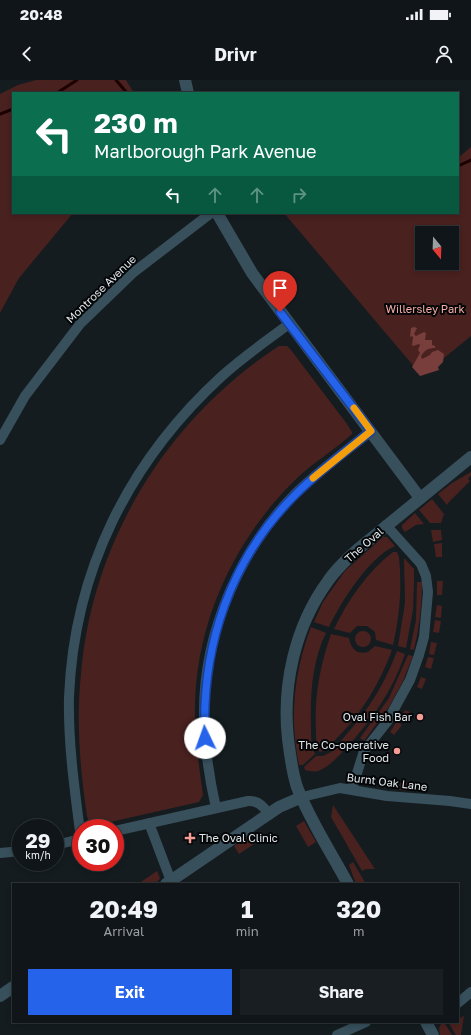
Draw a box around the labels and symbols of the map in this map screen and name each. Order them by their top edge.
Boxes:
north arrow [415,226,459,270]
street label: Montrose Avenue [63,252,138,325]
pin [263,271,297,312]
park label: Willersley Park [385,302,465,315]
street label: The Oval [342,524,386,565]
place label: Oval Fish Bar [343,710,413,723]
marker: Oval Fish Bar [415,712,425,722]
position arrow [184,717,226,759]
place label: The Co-operative Food [298,738,389,764]
marker: The Co-operative Food [392,746,402,756]
street label: Burnt Oak Lane [346,770,428,793]
speed limit sign: 30 [72,819,124,871]
place label: The Oval Clinic [199,831,278,844]
marker: The Oval Clinic [184,832,196,844]

